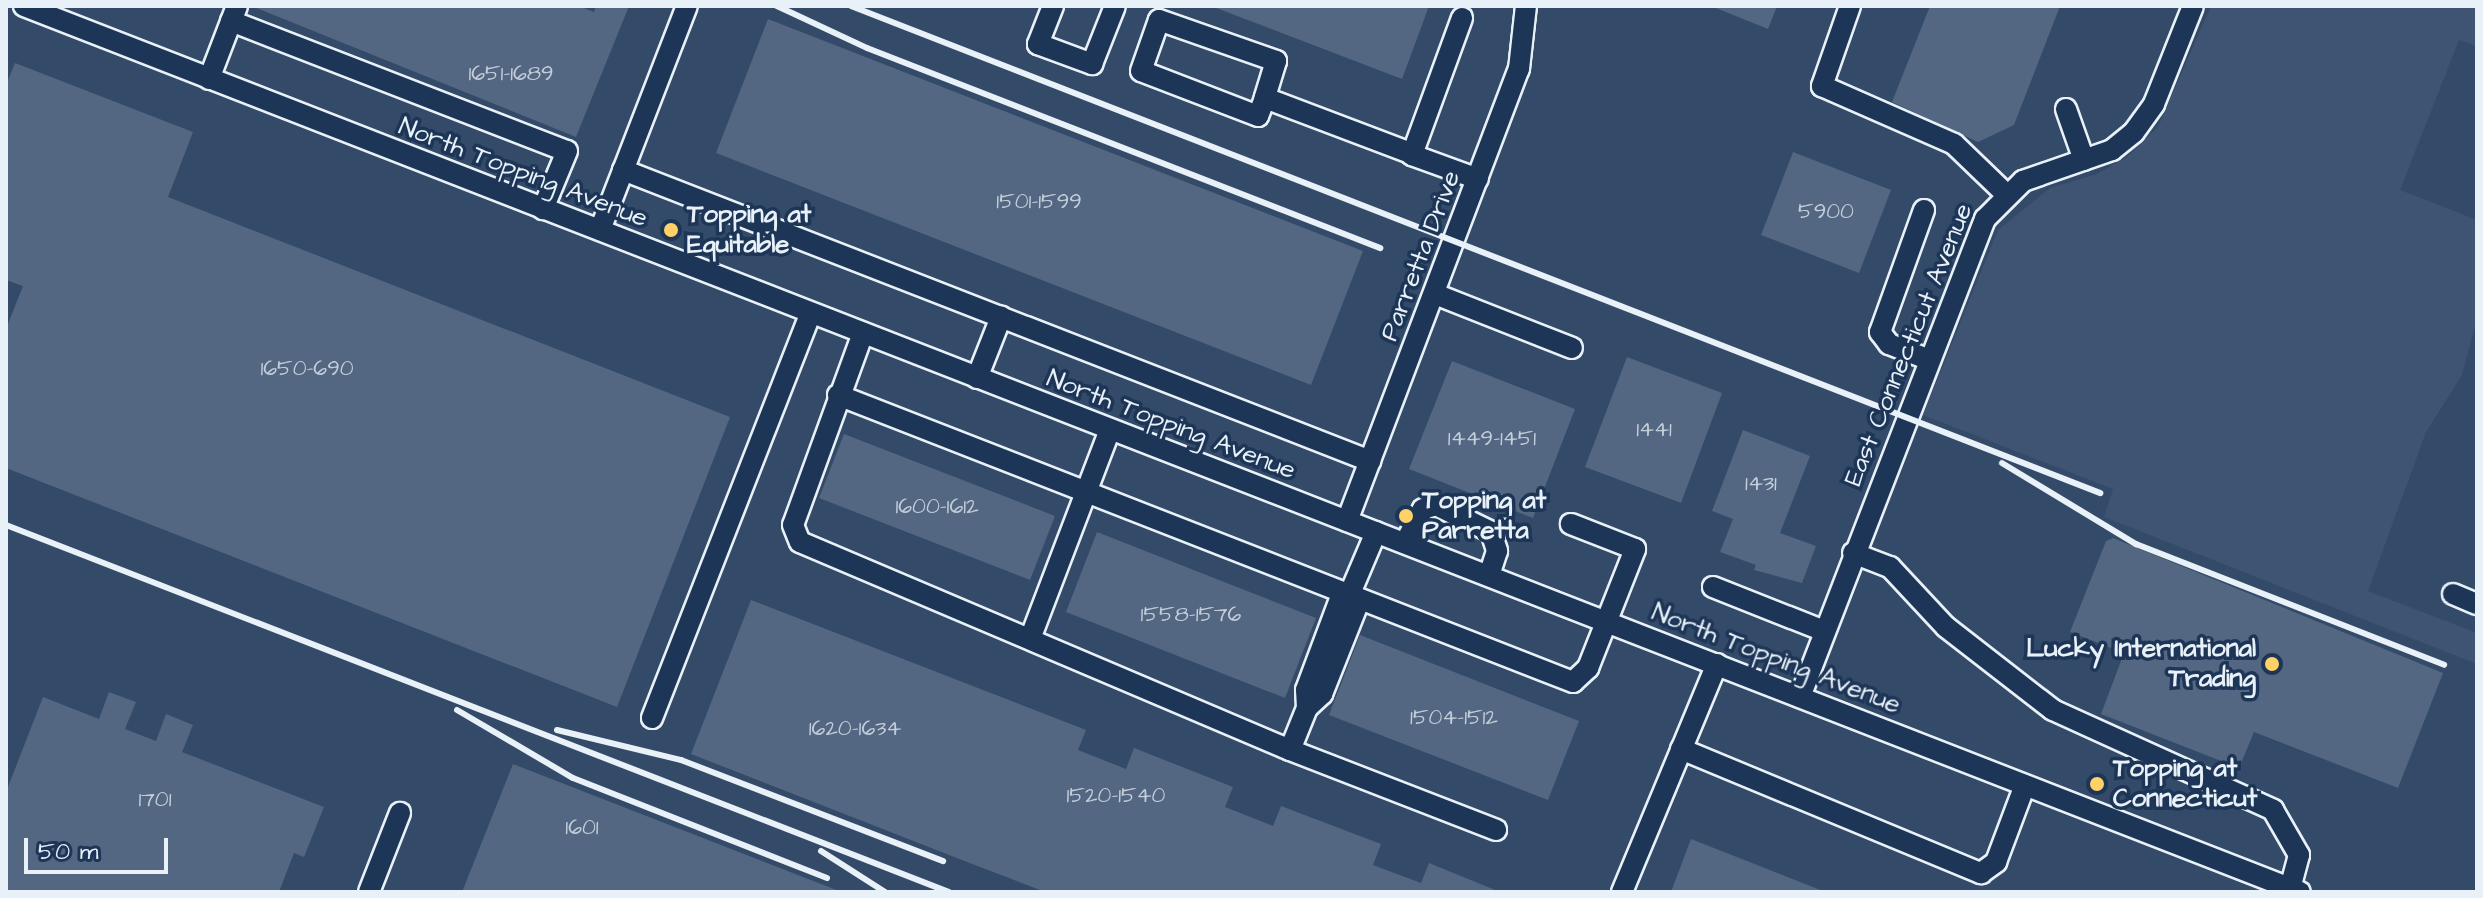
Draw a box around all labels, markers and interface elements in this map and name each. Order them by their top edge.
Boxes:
house number: 1651-1689 [468,61,554,87]
street label: North Topping Avenue [394,111,652,235]
street label: Parretta Drive [1374,166,1468,346]
house number: 1501-1599 [996,189,1082,215]
place label: Topping at Equitable [687,199,811,260]
house number: 5900 [1798,199,1854,225]
street label: East Connecticut Avenue [1838,199,1980,491]
marker: Topping at Equitable [662,221,680,239]
house number: 1650-690 [260,356,354,382]
street label: North Topping Avenue [1042,363,1300,487]
house number: 1441 [1636,417,1672,443]
house number: 1449-1451 [1448,426,1536,452]
house number: 1431 [1745,471,1777,497]
place label: Topping at Parretta [1422,485,1546,546]
house number: 1600-1612 [895,494,979,520]
marker: Topping at Parretta [1397,507,1415,525]
street label: North Topping Avenue [1647,597,1905,721]
house number: 1558-1576 [1141,602,1241,628]
place label: Lucky International Trading [2026,633,2256,694]
marker: Lucky International Trading [2263,655,2281,673]
house number: 1504-1512 [1410,705,1498,731]
house number: 1620-1634 [809,716,901,742]
place label: Topping at Connecticut [2113,753,2257,814]
marker: Topping at Connecticut [2088,775,2106,793]
house number: 1520-1540 [1067,783,1165,809]
house number: 1701 [138,787,172,813]
house number: 1601 [565,815,599,841]
scale bar [28,822,172,872]
text: 50 m [38,835,98,869]

